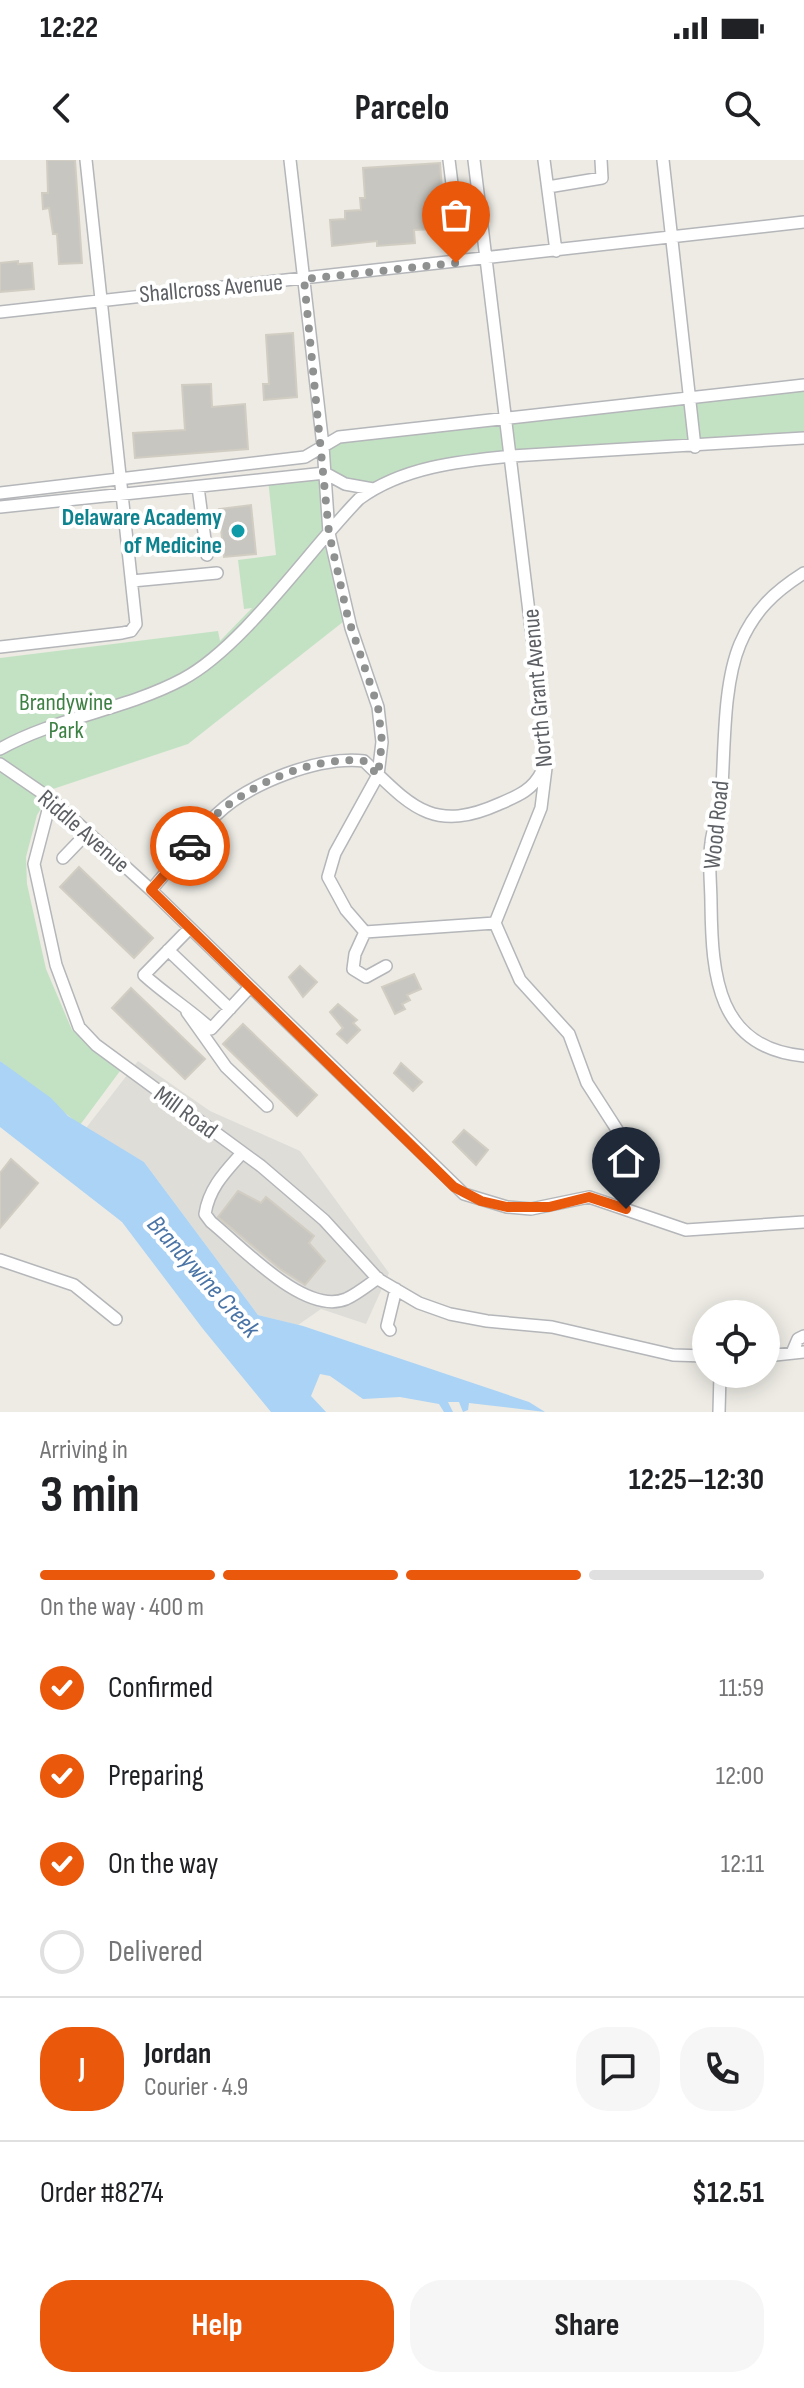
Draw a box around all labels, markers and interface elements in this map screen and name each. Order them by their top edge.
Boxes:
text: 12:22 [40,10,98,46]
icon: back [40,86,84,130]
icon: search [720,86,764,130]
text: Parcelo [355,87,449,130]
pin [422,181,490,263]
icon: bag [434,193,478,237]
street label: Shallcross Avenue [138,268,284,309]
place label: Delaware Academy of Medicine [62,503,222,560]
marker: Delaware Academy of Medicine [229,522,247,540]
street label: North Grant Avenue [516,608,559,768]
park label: Brandywine Park [19,688,113,745]
street label: Wood Road [697,779,736,871]
street label: Riddle Avenue [32,784,136,879]
courier [150,806,230,886]
icon: car [168,824,212,868]
street label: Mill Road [148,1080,223,1145]
pin [592,1127,660,1209]
icon: home [604,1139,648,1183]
water label: Brandywine Creek [140,1210,267,1345]
map controls [692,1300,780,1388]
button: locate [692,1300,780,1388]
text: Arriving in [40,1435,128,1466]
text: 12:25–12:30 [629,1462,764,1498]
text: 3 min [40,1464,140,1527]
text: On the way · 400 m [40,1592,204,1623]
icon: check [40,1666,84,1710]
text: Confirmed [108,1670,213,1706]
text: 11:59 [719,1673,764,1704]
icon: check [40,1754,84,1798]
text: Preparing [108,1758,204,1794]
text: 12:00 [716,1761,764,1792]
icon: check [40,1842,84,1886]
text: On the way [108,1846,218,1882]
text: 12:11 [721,1849,764,1880]
text: Delivered [108,1934,203,1970]
button: chat [576,2027,660,2111]
button: phone [680,2027,764,2111]
text: Jordan [144,2036,211,2072]
text: J [79,2051,85,2087]
text: Courier · 4.9 [144,2072,248,2103]
text: Order #8274 [40,2175,163,2211]
text: $12.51 [692,2175,764,2211]
button: Help [40,2280,394,2372]
button: Share [410,2280,764,2372]

